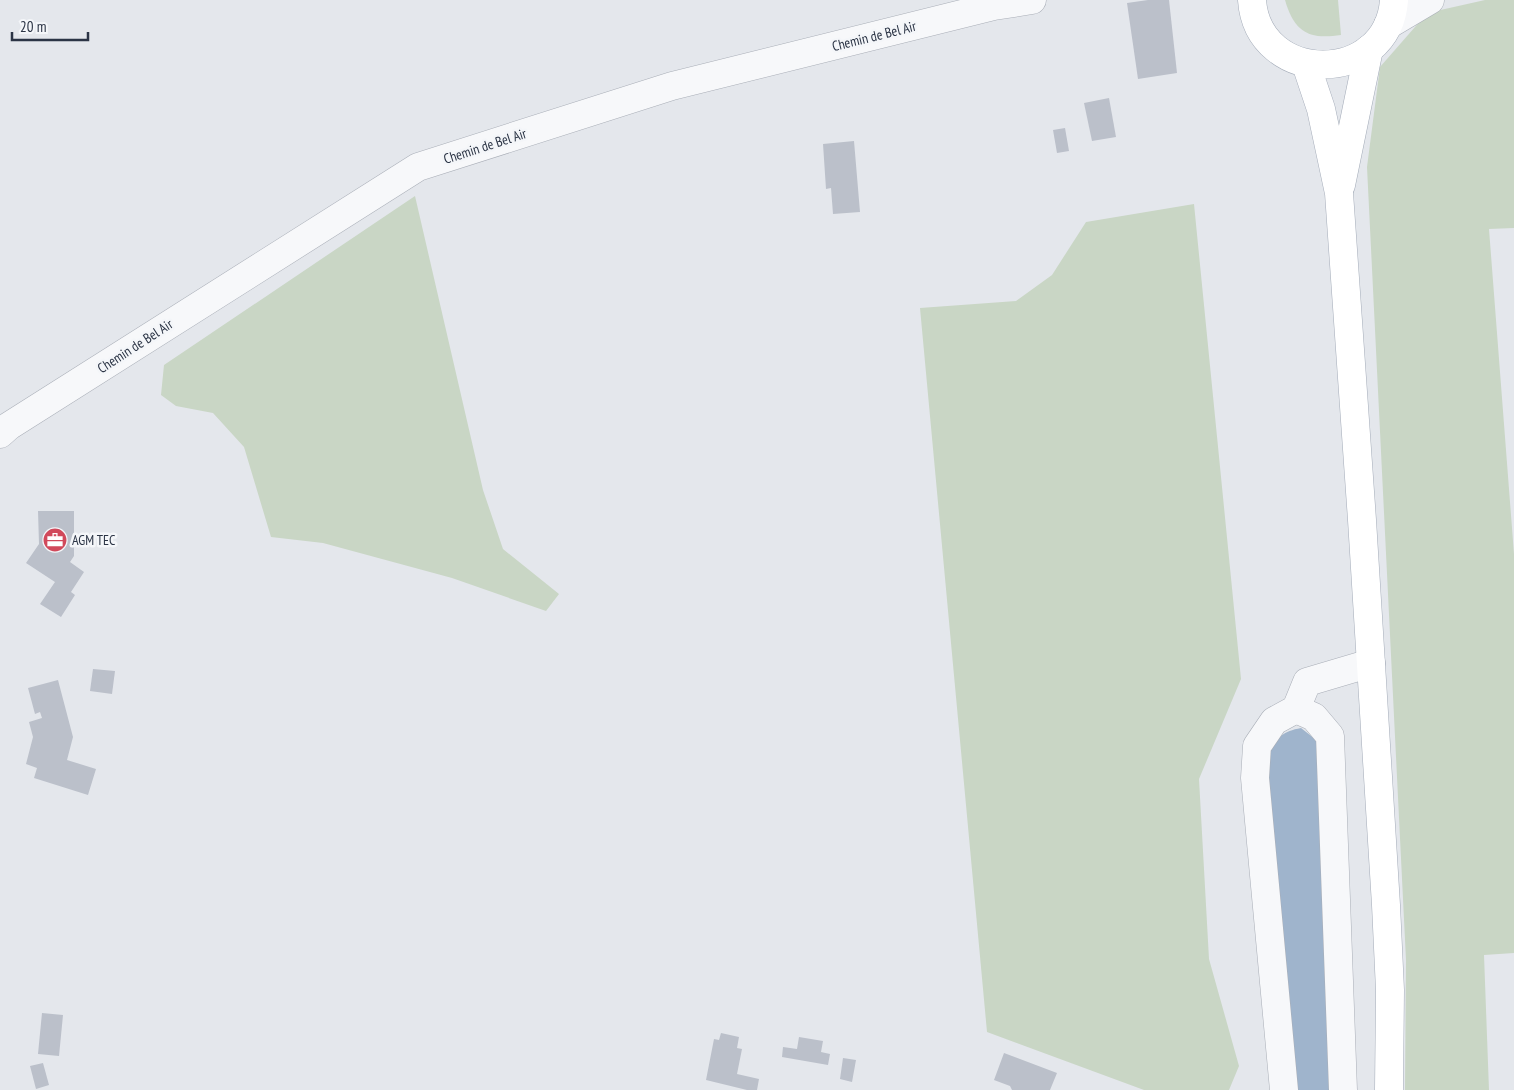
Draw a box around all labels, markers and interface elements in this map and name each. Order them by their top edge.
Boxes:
scale bar [12,10,89,42]
text: 20 m [20,17,46,36]
street label: Chemin de Bel Air [830,17,918,55]
street label: Chemin de Bel Air [441,124,529,168]
street label: Chemin de Bel Air [94,315,176,377]
office icon: AGM TEC [42,527,68,553]
place label: AGM TEC [72,531,116,549]

